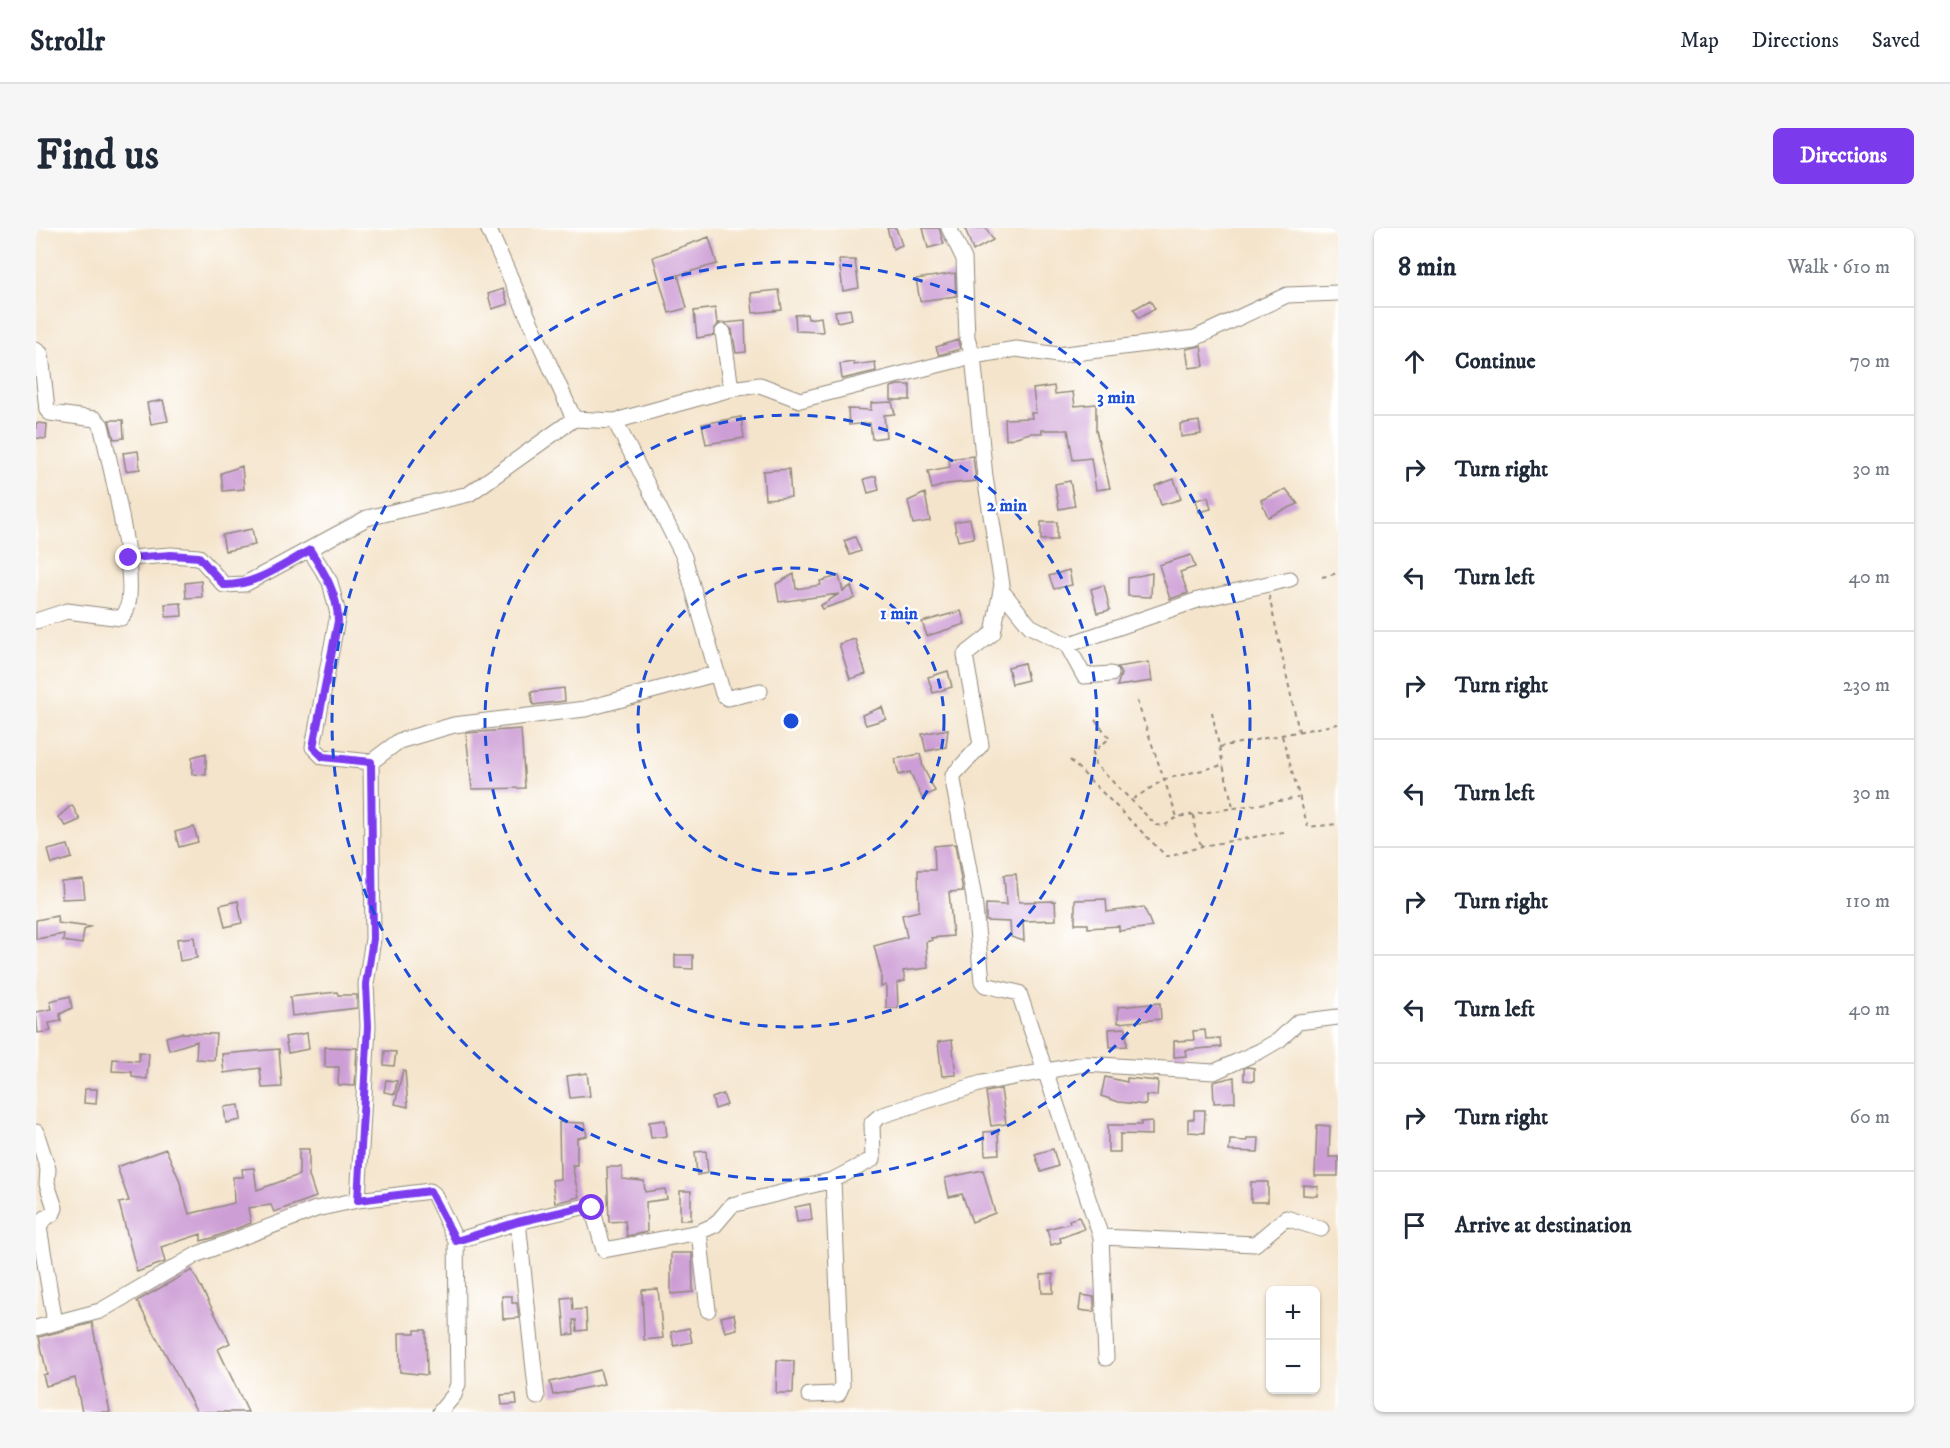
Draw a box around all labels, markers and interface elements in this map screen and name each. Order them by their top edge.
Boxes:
text: Strollr [30,24,105,59]
text: Map [1680,28,1719,54]
text: Directions [1752,28,1839,54]
text: Saved [1872,28,1920,54]
button: Directions [1773,128,1914,184]
text: Find us [36,130,159,182]
text: 8 min [1398,251,1456,284]
text: Walk · 610 m [1787,255,1890,280]
icon: ahead [1398,345,1431,378]
text: Continue [1455,348,1536,375]
text: 70 m [1849,349,1890,374]
text: 3 min [1097,387,1136,409]
icon: right [1398,453,1431,486]
text: Turn right [1455,456,1548,483]
text: 30 m [1852,457,1890,482]
text: 2 min [987,495,1028,517]
route end [115,544,141,570]
icon: left [1398,561,1431,594]
text: Turn left [1455,564,1535,591]
text: 40 m [1848,565,1890,590]
text: 1 min [880,603,919,625]
icon: right [1398,669,1431,702]
text: Turn right [1455,672,1548,699]
text: 230 m [1843,673,1890,698]
centre of rings [781,711,801,731]
icon: left [1398,777,1431,810]
text: Turn left [1455,780,1535,807]
text: 30 m [1852,781,1890,806]
icon: right [1398,885,1431,918]
text: Turn right [1455,888,1548,915]
text: 110 m [1845,889,1890,914]
icon: left [1398,993,1431,1026]
text: Turn left [1455,996,1535,1023]
text: 40 m [1848,997,1890,1022]
icon: right [1398,1101,1431,1134]
text: Turn right [1455,1104,1548,1131]
text: 60 m [1850,1105,1890,1130]
route start [578,1194,604,1220]
icon: arrive [1398,1209,1431,1242]
text: Arrive at destination [1455,1212,1632,1239]
map controls [1266,1286,1320,1394]
button: + [1266,1286,1320,1340]
button: − [1266,1340,1320,1394]

